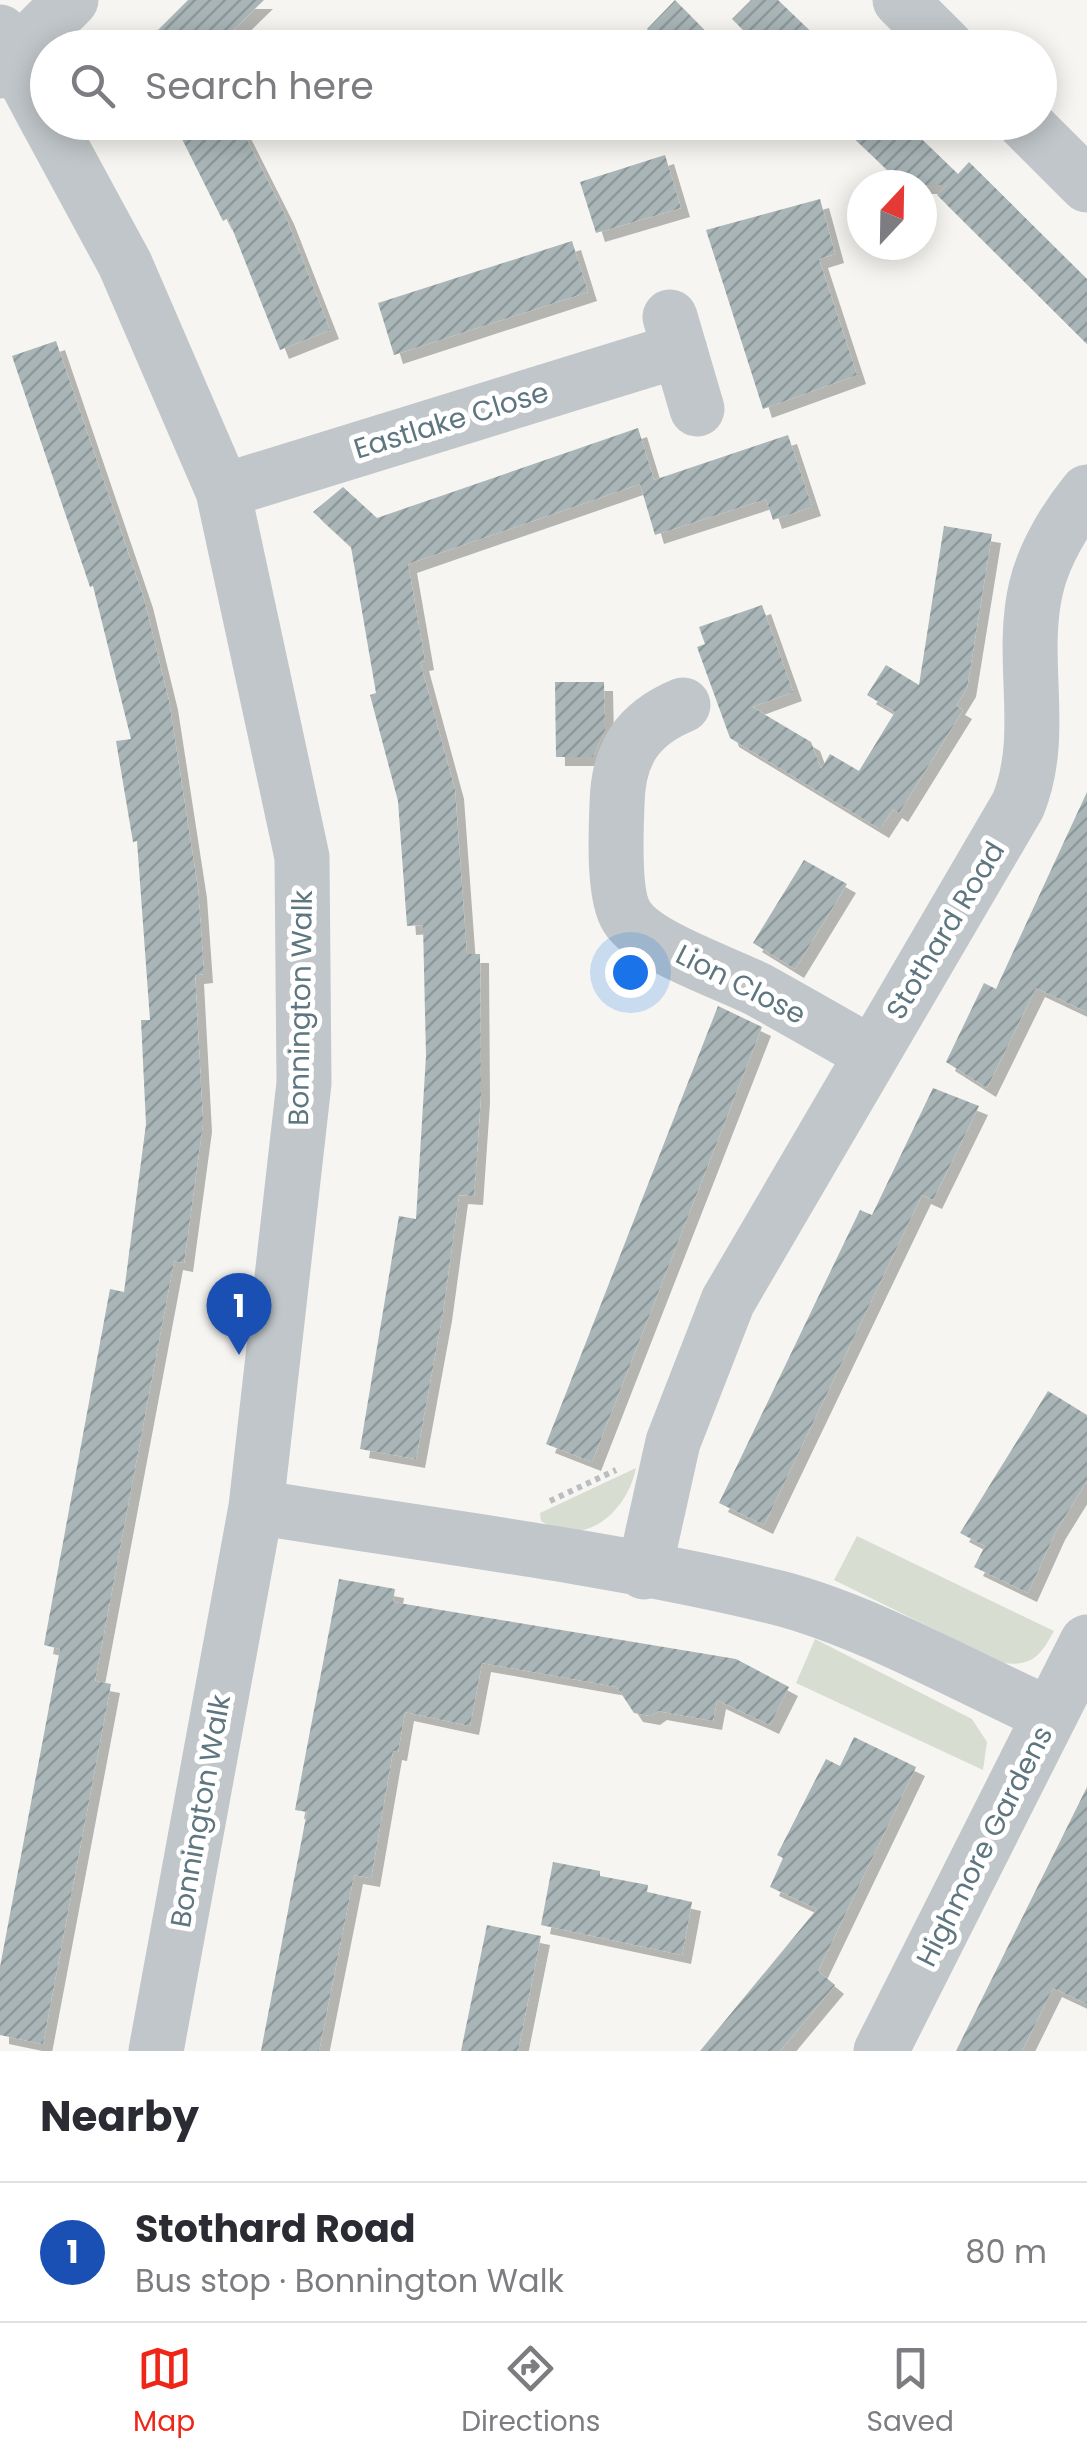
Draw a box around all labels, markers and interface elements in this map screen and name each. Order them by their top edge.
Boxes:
search box [30,30,1057,140]
icon: search [65,58,120,113]
text: Search here [145,59,374,112]
north arrow [847,170,937,260]
street label: Eastlake Close [349,372,553,469]
street label: Stothard Road [877,834,1014,1027]
street label: Bonnington Walk [279,889,322,1126]
street label: Lion Close [669,935,812,1034]
your location [605,947,656,998]
pin: 1 [206,1272,272,1355]
street label: Bonnington Walk [161,1691,240,1931]
street label: Highmore Gardens [907,1719,1062,1973]
text: Nearby [40,2087,199,2146]
text: Stothard Road [135,2202,416,2255]
text: 1 [66,2229,79,2274]
text: 80 m [965,2229,1047,2274]
text: Bus stop · Bonnington Walk [135,2258,564,2303]
tab: Map [133,2341,195,2443]
tab: Directions [461,2341,600,2443]
tab: Saved [867,2341,954,2443]

